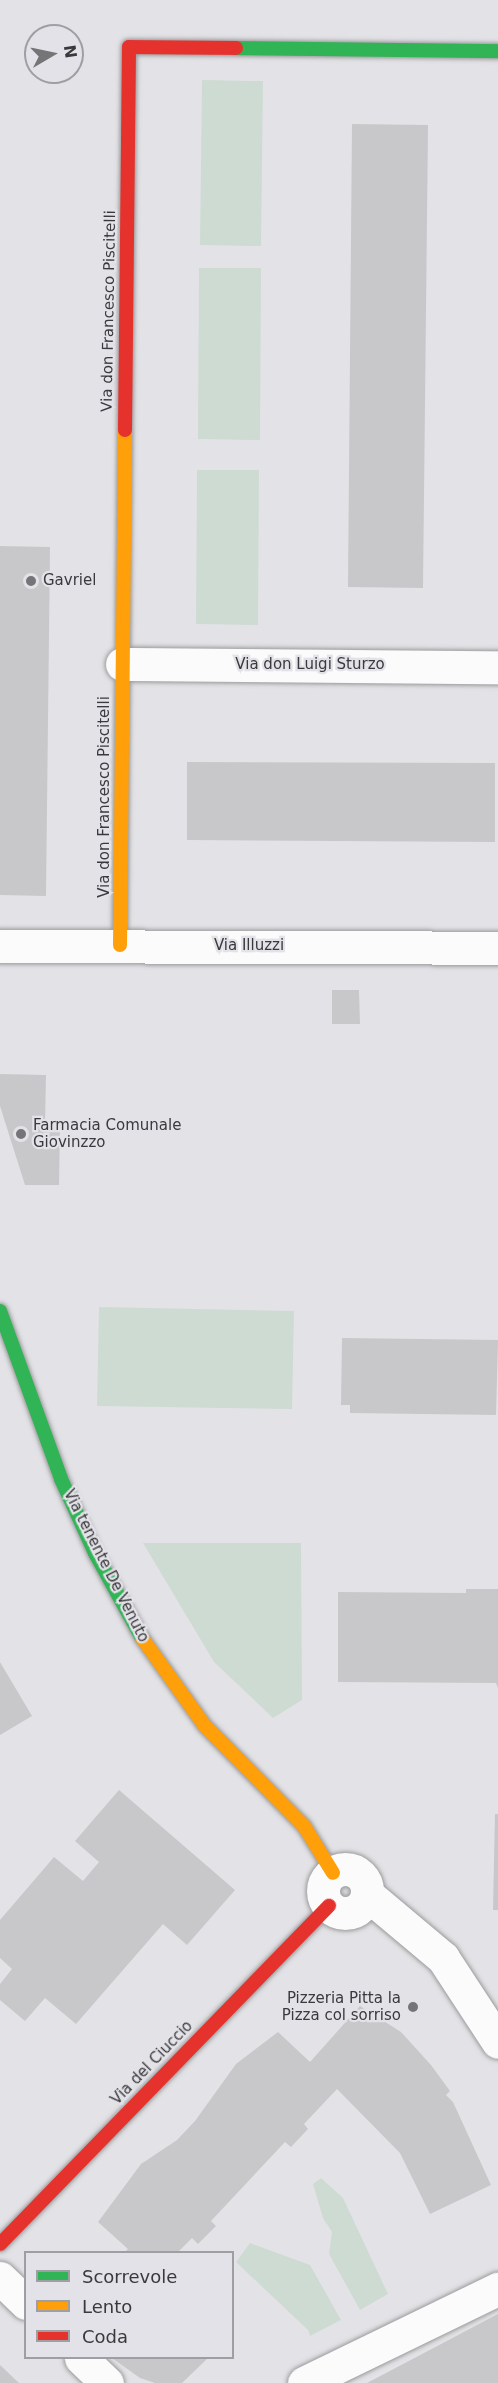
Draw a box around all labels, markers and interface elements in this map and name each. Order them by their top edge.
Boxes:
north arrow [24,24,84,84]
text: N [60,43,81,60]
street label: Via don Francesco Piscitelli [98,210,120,412]
place label: Gavriel [43,572,96,590]
marker: Gavriel [24,574,38,588]
street label: Via don Luigi Sturzo [235,656,385,674]
street label: Via don Francesco Piscitelli [96,696,114,898]
street label: Via Illuzzi [214,937,284,955]
place label: Farmacia Comunale Giovinzzo [33,1116,181,1151]
marker: Farmacia Comunale Giovinzzo [14,1127,28,1141]
street label: Via tenente De Venuto [60,1487,152,1645]
place label: Pizzeria Pitta la Pizza col sorriso [282,1989,401,2024]
marker: Pizzeria Pitta la Pizza col sorriso [406,2000,420,2014]
street label: Via del Ciuccio [107,2017,197,2109]
legend [24,2251,234,2359]
text: Scorrevole [82,2266,177,2287]
text: Lento [82,2296,132,2317]
text: Coda [82,2326,128,2347]

